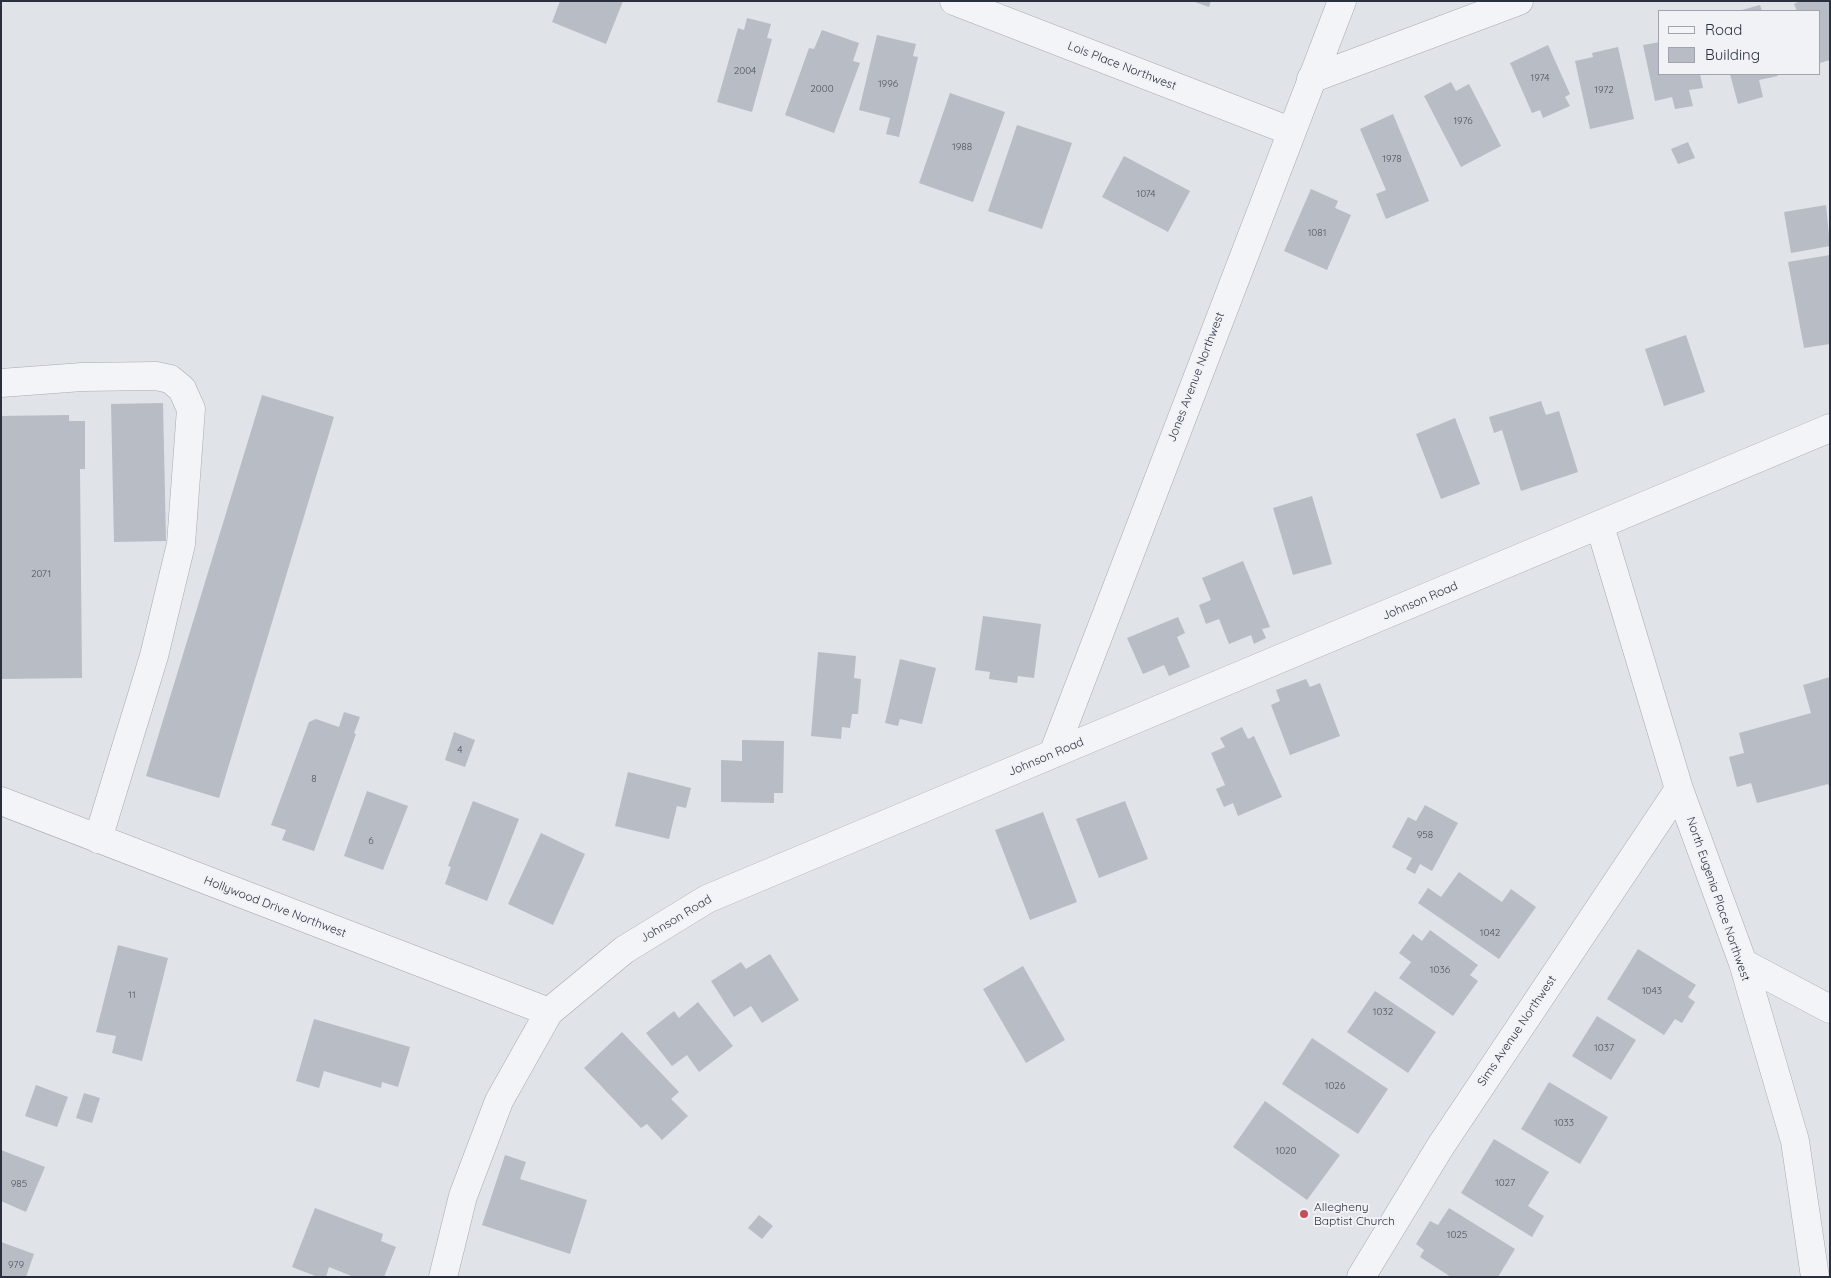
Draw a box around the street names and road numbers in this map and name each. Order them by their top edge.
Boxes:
street label: Lois Place Northwest [1065,39,1179,93]
street label: Jones Avenue Northwest [1165,310,1227,444]
street label: Johnson Road [1380,579,1460,623]
street label: Johnson Road [1006,735,1086,779]
street label: North Eugenia Place Northwest [1683,815,1753,983]
street label: Hollywood Drive Northwest [202,873,348,941]
street label: Johnson Road [638,892,714,946]
street label: Sims Avenue Northwest [1475,973,1559,1089]

